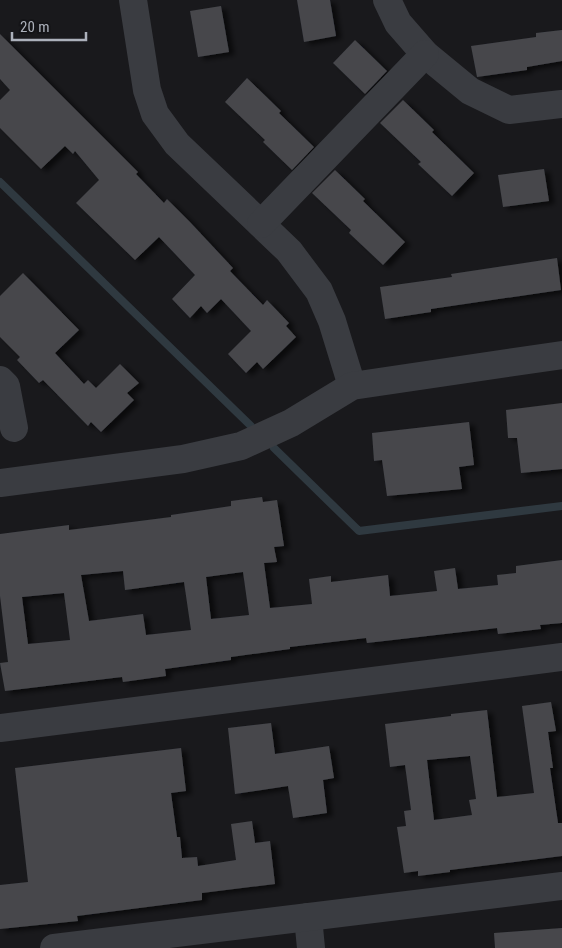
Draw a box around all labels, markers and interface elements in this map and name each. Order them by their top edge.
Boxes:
scale bar [12,10,86,42]
text: 20 m [20,18,50,36]

